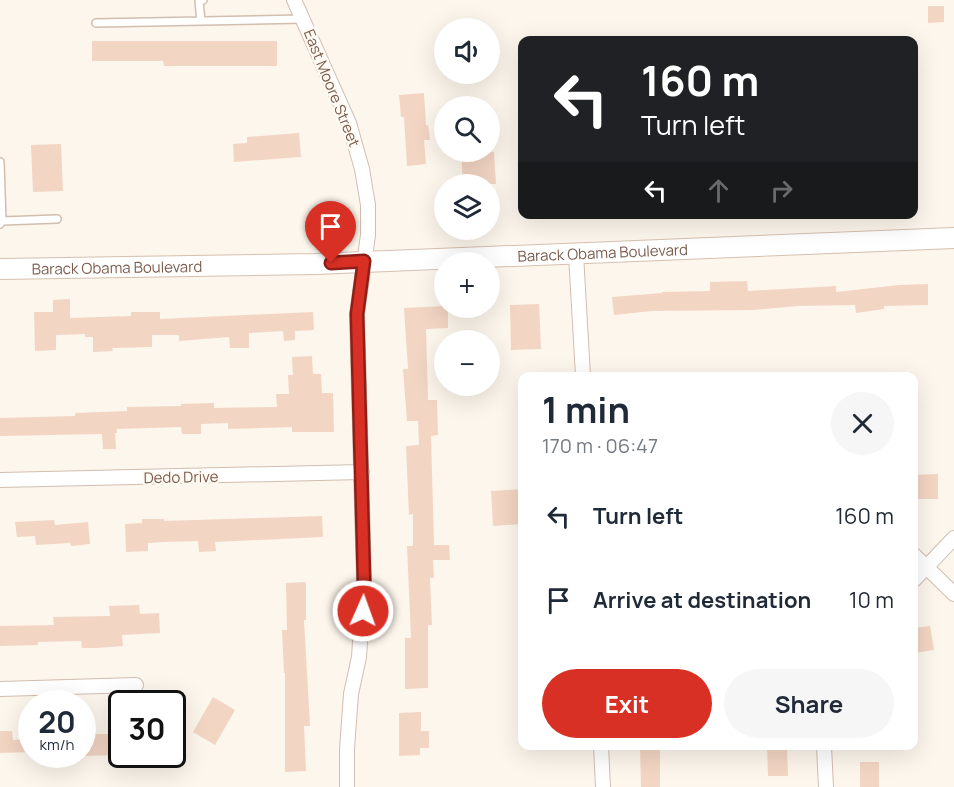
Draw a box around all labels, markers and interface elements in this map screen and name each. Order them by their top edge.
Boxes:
map controls [434,18,500,396]
button: sound [434,18,500,84]
street label: East Moore Street [299,26,365,150]
text: 160 m [641,51,759,109]
icon: left [542,60,620,138]
button: search [434,96,500,162]
text: Turn left [641,106,745,143]
button: layers [434,174,500,240]
icon: left [639,174,672,207]
icon: ahead [702,174,735,207]
icon: right [765,174,798,207]
pin [305,201,356,263]
icon: arrive [314,210,347,243]
street label: Barack Obama Boulevard [517,238,688,266]
button: + [434,252,500,318]
street label: Barack Obama Boulevard [32,255,202,279]
button: − [434,330,500,396]
text: 1 min [542,385,630,434]
button: close [831,392,894,455]
text: 170 m · 06:47 [542,432,658,459]
street label: Dedo Drive [143,466,219,488]
icon: left [542,500,575,533]
text: Turn left [593,501,683,531]
text: 160 m [835,501,894,531]
position arrow [331,579,395,643]
icon: arrive [542,584,575,617]
text: Arrive at destination [593,585,811,615]
text: 10 m [849,585,894,615]
button: Exit [542,669,712,738]
button: Share [724,669,894,738]
speed limit sign: 30 [108,690,186,768]
text: 20 [38,701,76,742]
text: km/h [40,734,74,755]

